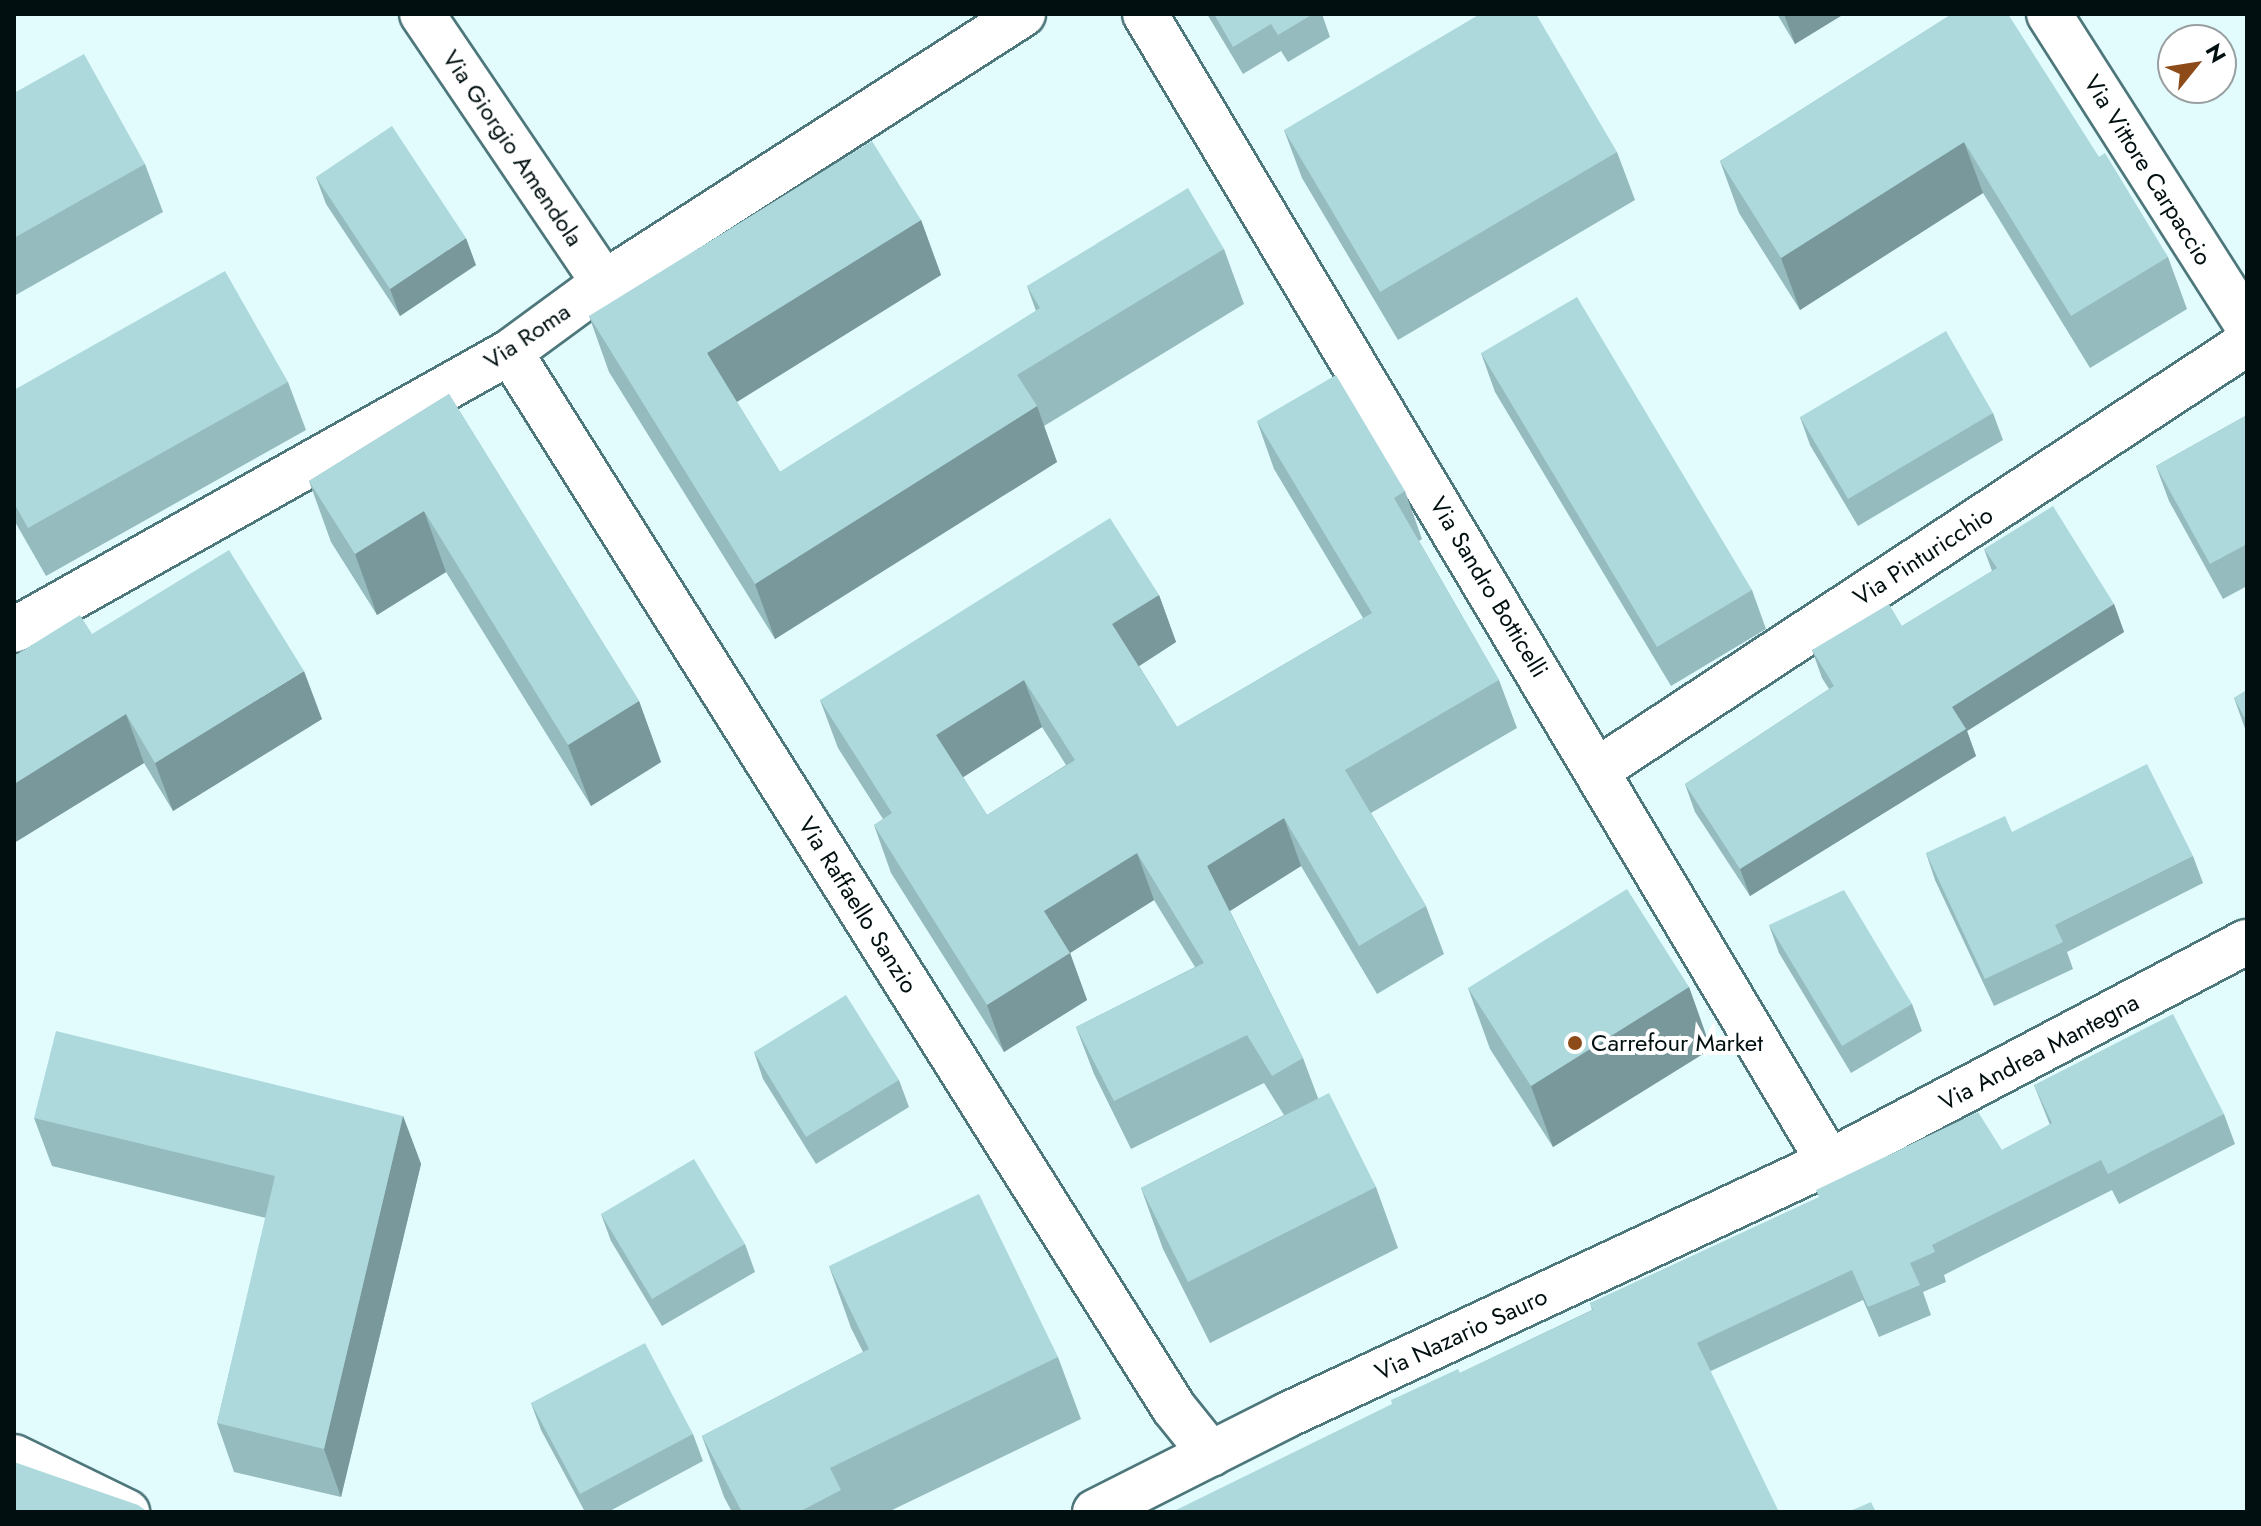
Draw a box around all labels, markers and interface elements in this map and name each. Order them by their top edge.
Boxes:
north arrow [2157,24,2237,104]
text: N [2198,37,2234,69]
street label: Via Giorgio Amendola [437,45,589,251]
street label: Via Vittore Carpaccio [2078,70,2218,270]
street label: Via Roma [478,297,576,375]
street label: Via Sandro Botticelli [1424,492,1554,682]
street label: Via Pinturicchio [1848,500,1998,612]
street label: Via Raffaello Sanzio [792,812,924,998]
street label: Via Andrea Mantegna [1934,987,2144,1117]
place label: Carrefour Market [1591,1029,1763,1057]
marker: Carrefour Market [1566,1034,1584,1052]
street label: Via Nazario Sauro [1370,1282,1552,1386]

